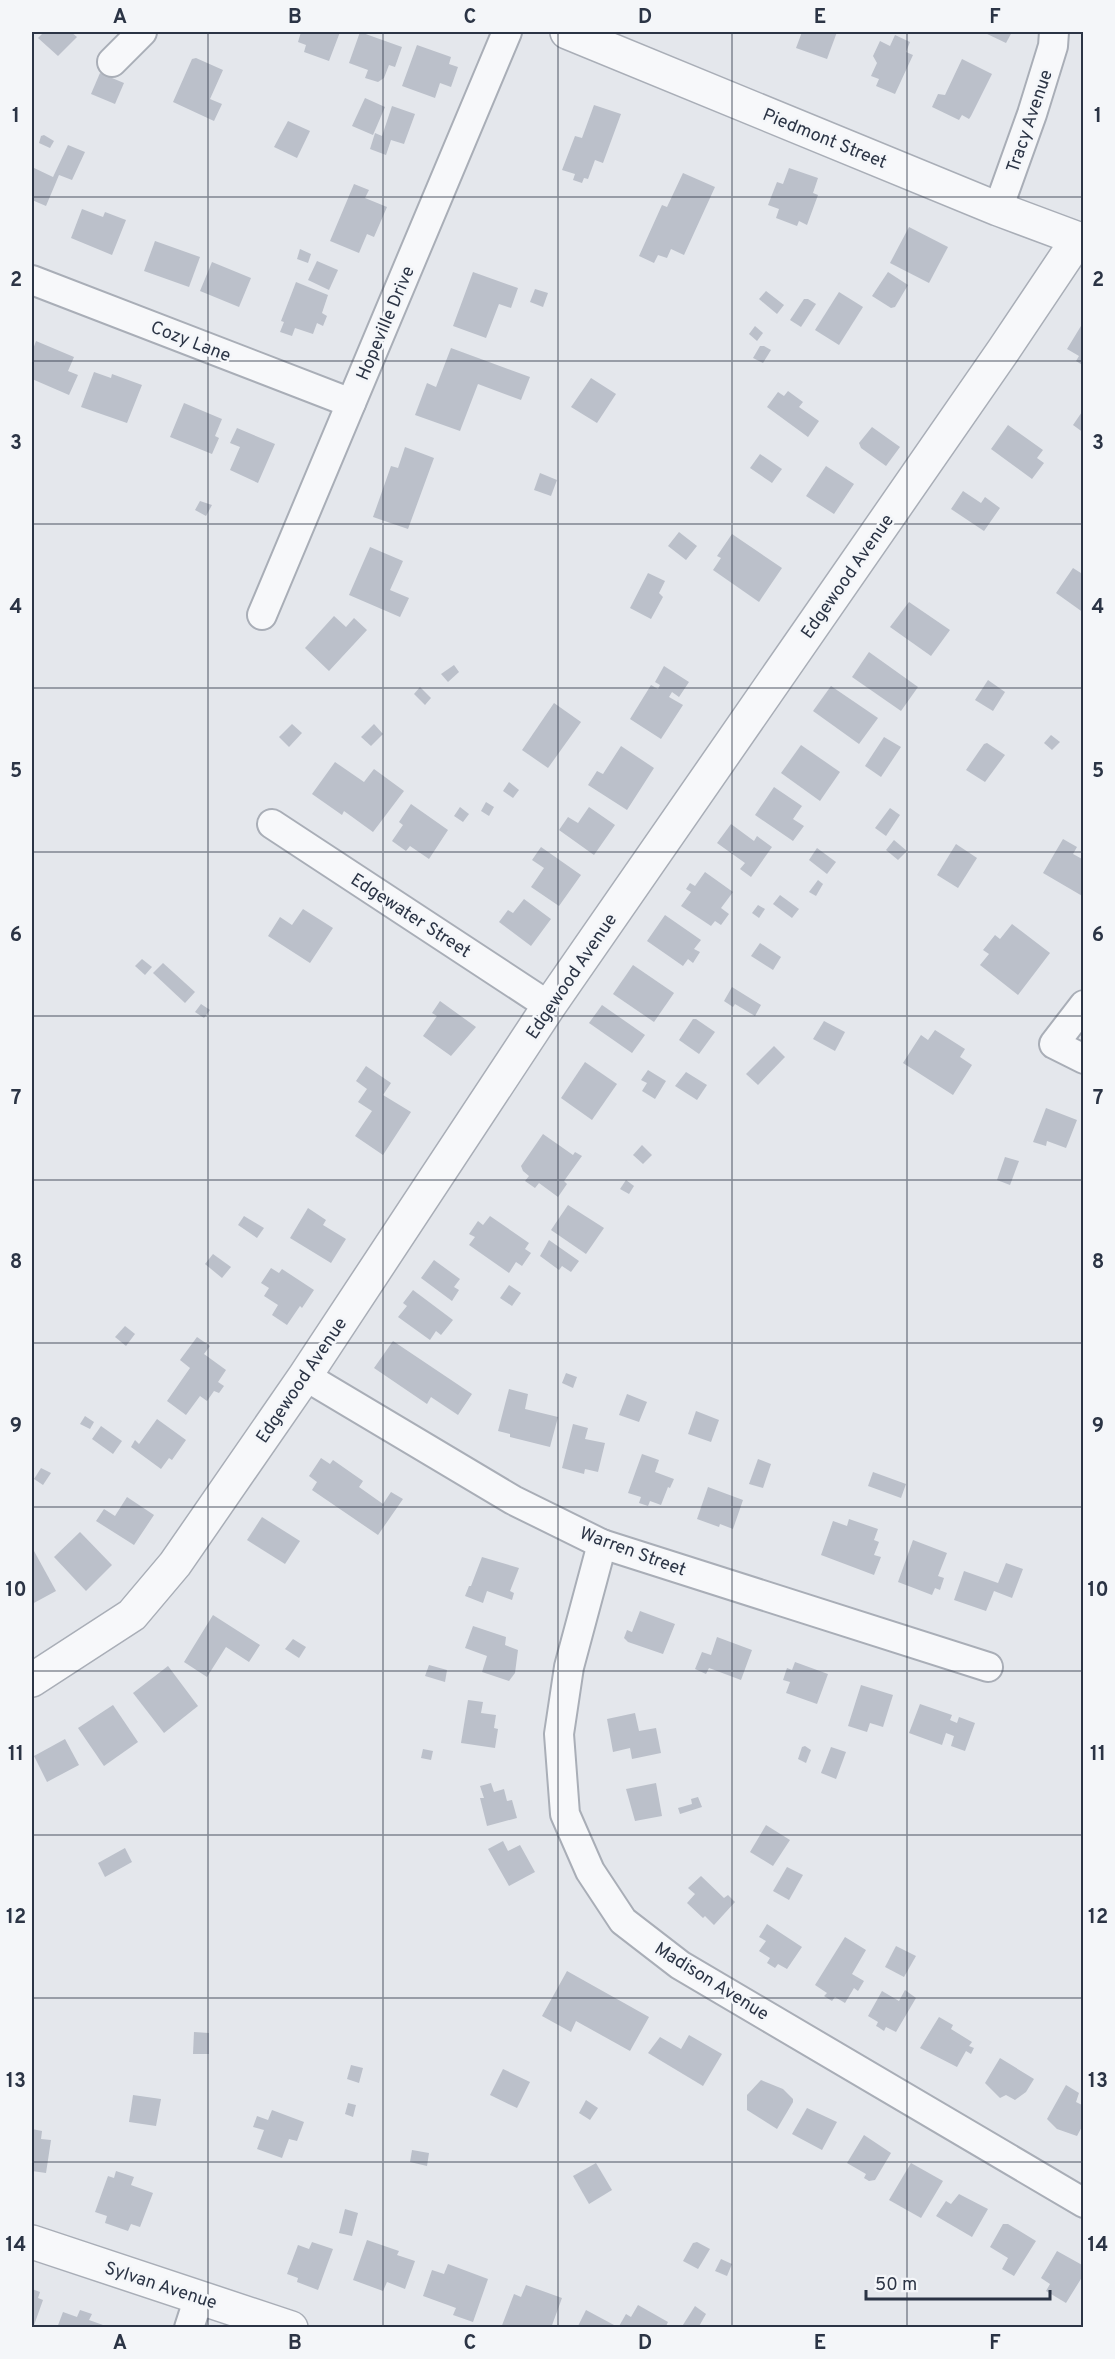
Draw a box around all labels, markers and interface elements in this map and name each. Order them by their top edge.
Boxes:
text: A [113,5,127,31]
text: B [288,5,302,31]
text: C [464,5,476,31]
text: D [638,5,652,31]
text: E [814,5,826,31]
text: F [989,5,1001,31]
street label: Tracy Avenue [1002,67,1059,176]
text: 1 [12,104,20,130]
street label: Piedmont Street [759,104,890,175]
text: 1 [1094,104,1102,130]
street label: Hopeville Drive [352,263,421,384]
text: 2 [10,268,22,294]
text: 2 [1092,268,1104,294]
street label: Cozy Lane [147,317,234,368]
text: 3 [10,431,22,457]
text: 3 [1092,431,1104,457]
street label: Edgewood Avenue [797,510,900,644]
text: 4 [10,595,22,621]
text: 4 [1092,595,1104,621]
text: 5 [10,759,22,785]
text: 5 [1092,759,1104,785]
street label: Edgewater Street [346,869,475,964]
street label: Edgewood Avenue [522,909,623,1044]
text: 6 [10,923,22,949]
text: 6 [1092,923,1104,949]
text: 7 [11,1086,21,1112]
text: 7 [1093,1086,1103,1112]
text: 8 [10,1250,22,1276]
text: 8 [1092,1250,1104,1276]
street label: Edgewood Avenue [252,1313,353,1448]
text: 9 [10,1414,22,1440]
text: 9 [1092,1414,1104,1440]
street label: Warren Street [576,1523,689,1582]
text: 10 [5,1578,27,1604]
text: 10 [1087,1578,1109,1604]
text: 11 [8,1742,24,1768]
text: 11 [1090,1742,1106,1768]
text: 12 [6,1905,26,1931]
text: 12 [1088,1905,1108,1931]
street label: Madison Avenue [650,1938,773,2027]
text: 13 [6,2069,26,2095]
text: 13 [1088,2069,1108,2095]
text: 14 [6,2233,26,2259]
text: 14 [1088,2233,1108,2259]
street label: Sylvan Avenue [101,2257,220,2315]
scale bar [866,2263,1050,2301]
text: 50 m [875,2274,917,2297]
text: A [113,2331,127,2357]
text: B [288,2331,302,2357]
text: C [464,2331,476,2357]
text: D [638,2331,652,2357]
text: E [814,2331,826,2357]
text: F [989,2331,1001,2357]

